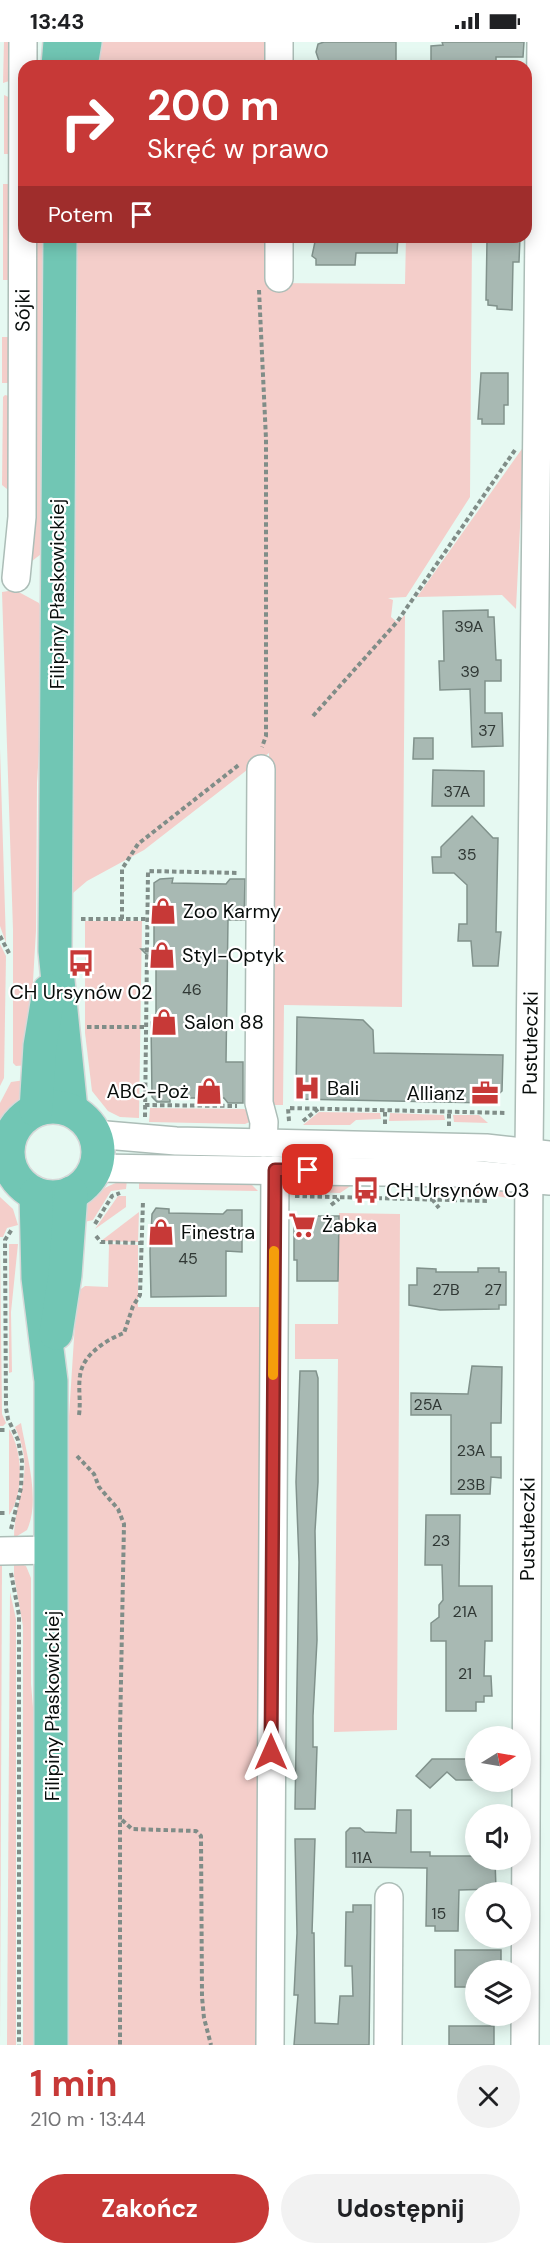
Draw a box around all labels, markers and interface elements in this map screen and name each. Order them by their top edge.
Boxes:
text: 13:43 [30,7,84,36]
text: 200 m [147,78,280,133]
icon: right [48,84,126,162]
text: Skręć w prawo [147,131,329,166]
icon: arrive [125,198,158,231]
text: Potem [48,200,113,229]
street label: Sójki [9,289,35,332]
street label: Filipiny Płaskowickiej [44,499,70,689]
house number: 39A [455,616,484,637]
house number: 39 [460,661,480,682]
house number: 37 [478,720,496,741]
house number: 37A [444,781,471,802]
house number: 35 [457,844,477,865]
shop icon: Zoo Karmy [148,896,178,926]
place label: Zoo Karmy [183,898,281,924]
shop icon: Styl-Optyk [147,940,177,970]
place label: Styl-Optyk [182,942,284,968]
bus stop icon: CH Ursynów 02 [66,948,96,978]
place label: CH Ursynów 02 [9,979,153,1005]
house number: 46 [182,979,202,1000]
street label: Pustułeczki [517,991,544,1095]
shop icon: Salon 88 [149,1007,179,1037]
place label: Salon 88 [184,1009,264,1035]
hospital icon: Bali [292,1073,322,1103]
place label: Bali [327,1075,359,1101]
shop icon: ABC-Poż [194,1076,224,1106]
place label: ABC-Poż [106,1078,189,1104]
office icon: Allianz [470,1078,500,1108]
place label: Allianz [406,1080,465,1106]
pin [282,1144,333,1195]
icon: arrive [291,1153,324,1186]
bus stop icon: CH Ursynów 03 [351,1175,381,1205]
place label: CH Ursynów 03 [386,1177,530,1203]
supermarket icon: Żabka [287,1210,317,1240]
place label: Żabka [322,1212,377,1238]
shop icon: Finestra [146,1217,176,1247]
place label: Finestra [181,1219,255,1245]
house number: 45 [178,1248,198,1269]
house number: 27B [432,1279,460,1300]
house number: 27 [484,1279,502,1300]
house number: 25A [414,1394,443,1415]
house number: 23A [457,1440,486,1461]
house number: 23B [457,1474,485,1495]
street label: Pustułeczki [514,1477,541,1581]
house number: 23 [432,1530,450,1551]
house number: 21A [453,1601,478,1622]
street label: Filipiny Płaskowickiej [39,1611,65,1801]
house number: 21 [458,1663,472,1684]
position arrow [239,1720,303,1784]
north arrow [465,1726,531,1792]
map controls [465,1726,531,2026]
button: sound [465,1804,531,1870]
house number: 11A [352,1847,373,1868]
button: search [465,1882,531,1948]
house number: 15 [432,1903,446,1924]
button: layers [465,1960,531,2026]
text: 1 min [30,2060,118,2107]
button: close [457,2065,520,2128]
text: 210 m · 13:44 [30,2106,146,2132]
button: Zakończ [30,2174,269,2243]
button: Udostępnij [281,2174,520,2243]

